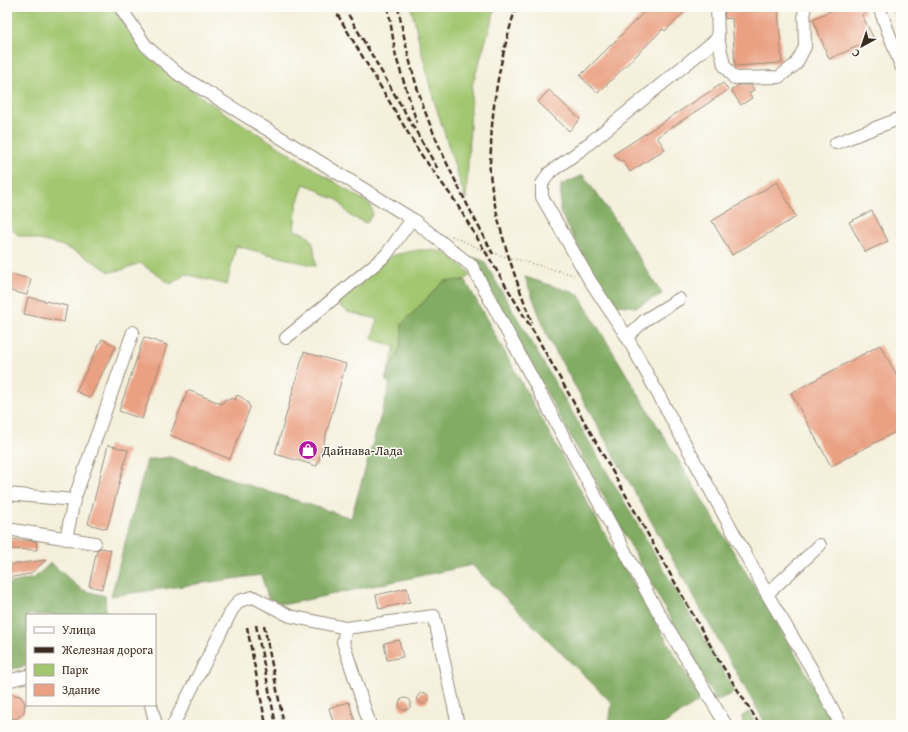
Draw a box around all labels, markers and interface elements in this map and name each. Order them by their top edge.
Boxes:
north arrow [842,26,882,66]
text: С [848,46,863,62]
shop icon: Дайнава-Лада [297,439,319,461]
place label: Дайнава-Лада [321,441,403,460]
legend [26,614,156,706]
text: Улица [62,621,96,638]
text: Железная дорога [61,641,153,658]
text: Парк [62,661,89,678]
text: Здание [62,681,101,698]

